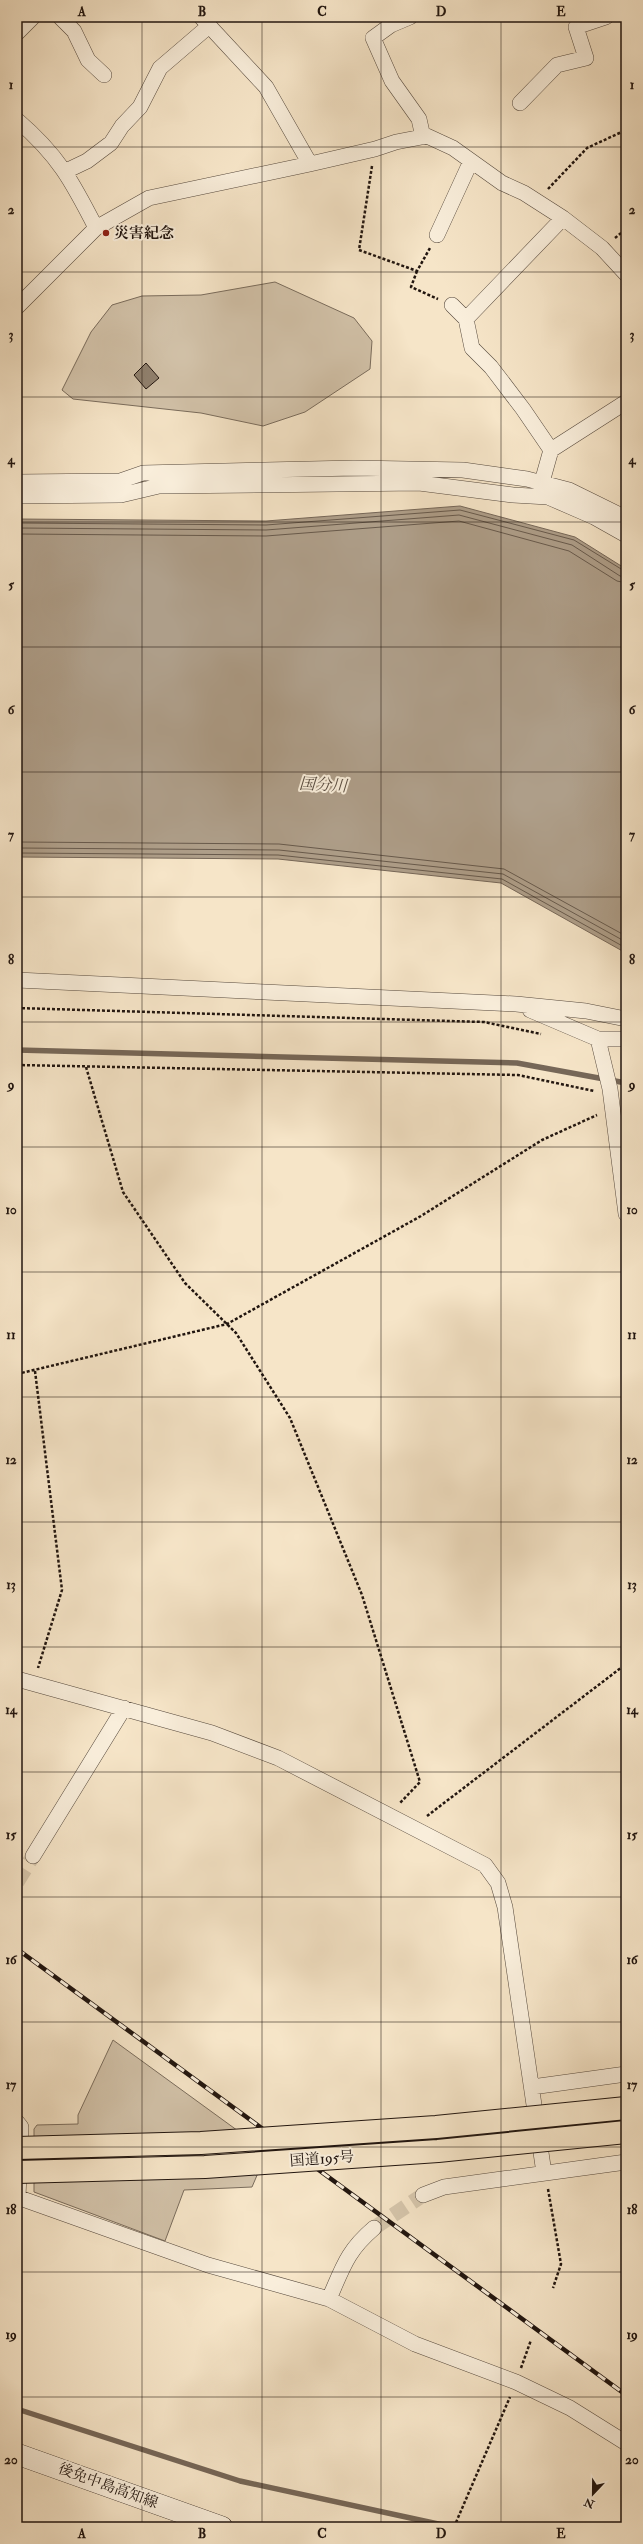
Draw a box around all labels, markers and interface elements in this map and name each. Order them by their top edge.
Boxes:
text: A [77,4,87,20]
text: B [198,4,206,20]
text: C [317,4,327,20]
text: D [436,4,447,20]
text: E [556,4,566,20]
text: 1 [9,77,14,93]
text: 1 [630,77,635,93]
text: 2 [8,202,15,218]
text: 2 [629,202,636,218]
place label: 災害紀念 [114,224,174,243]
marker: 災害紀念 [101,228,111,238]
text: 3 [9,327,14,343]
text: 3 [630,327,635,343]
text: 4 [6,452,15,468]
text: 4 [627,452,636,468]
text: 5 [8,577,14,593]
text: 5 [629,577,635,593]
text: 6 [8,702,16,718]
text: 6 [629,702,637,718]
water label: 国分川 [299,774,349,796]
text: 7 [8,827,15,843]
text: 7 [629,827,636,843]
text: 8 [8,952,14,968]
text: 8 [629,952,635,968]
text: 9 [6,1077,15,1093]
text: 9 [627,1077,636,1093]
text: 10 [5,1202,17,1218]
text: 10 [626,1202,638,1218]
text: 11 [6,1327,16,1343]
text: 11 [627,1327,637,1343]
text: 12 [5,1452,17,1468]
text: 12 [626,1452,638,1468]
text: 13 [6,1577,16,1593]
text: 13 [627,1577,637,1593]
text: 14 [5,1702,18,1718]
text: 14 [626,1702,639,1718]
text: 15 [6,1827,16,1843]
text: 15 [627,1827,637,1843]
text: 16 [5,1952,18,1968]
text: 16 [626,1952,639,1968]
text: 17 [6,2077,17,2093]
text: 17 [627,2077,638,2093]
street label: 国道195号 [289,2147,355,2171]
text: 18 [6,2202,16,2218]
text: 18 [627,2202,637,2218]
text: 19 [5,2327,17,2343]
text: 19 [626,2327,638,2343]
text: 20 [4,2452,18,2468]
text: 20 [625,2452,639,2468]
street label: 後免中島高知線 [55,2459,161,2513]
north arrow [573,2474,613,2514]
text: N [581,2495,597,2511]
text: A [77,2526,87,2542]
text: B [198,2526,206,2542]
text: C [317,2526,327,2542]
text: D [436,2526,447,2542]
text: E [556,2526,566,2542]

